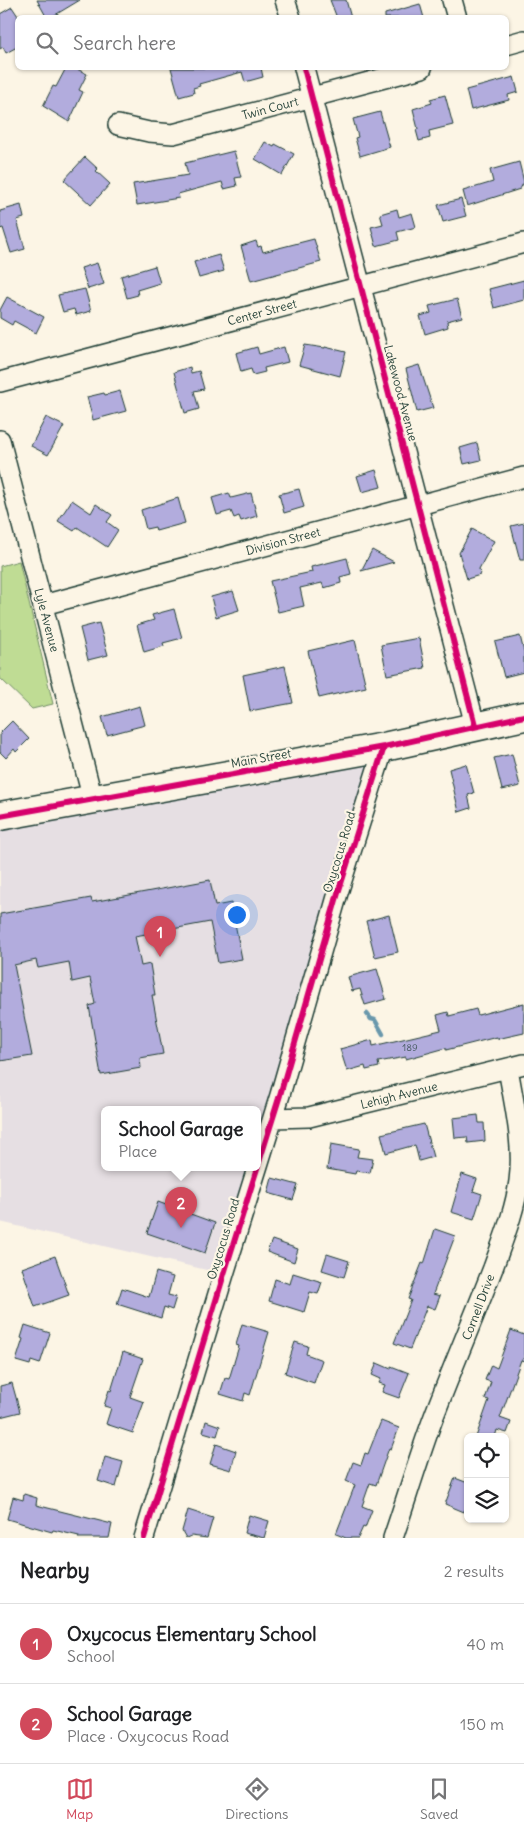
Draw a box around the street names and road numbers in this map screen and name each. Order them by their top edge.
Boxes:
street label: Twin Court [240,93,300,123]
street label: Center Street [226,296,298,328]
street label: Lakewood Avenue [381,343,421,443]
street label: Division Street [244,524,322,558]
street label: Lyle Avenue [31,586,63,654]
street label: Main Street [230,745,292,771]
street label: Oxycocus Road [320,810,358,894]
street label: Lehigh Avenue [359,1078,439,1112]
street label: Oxycocus Road [204,1197,242,1281]
street label: Cornell Drive [459,1272,497,1342]

